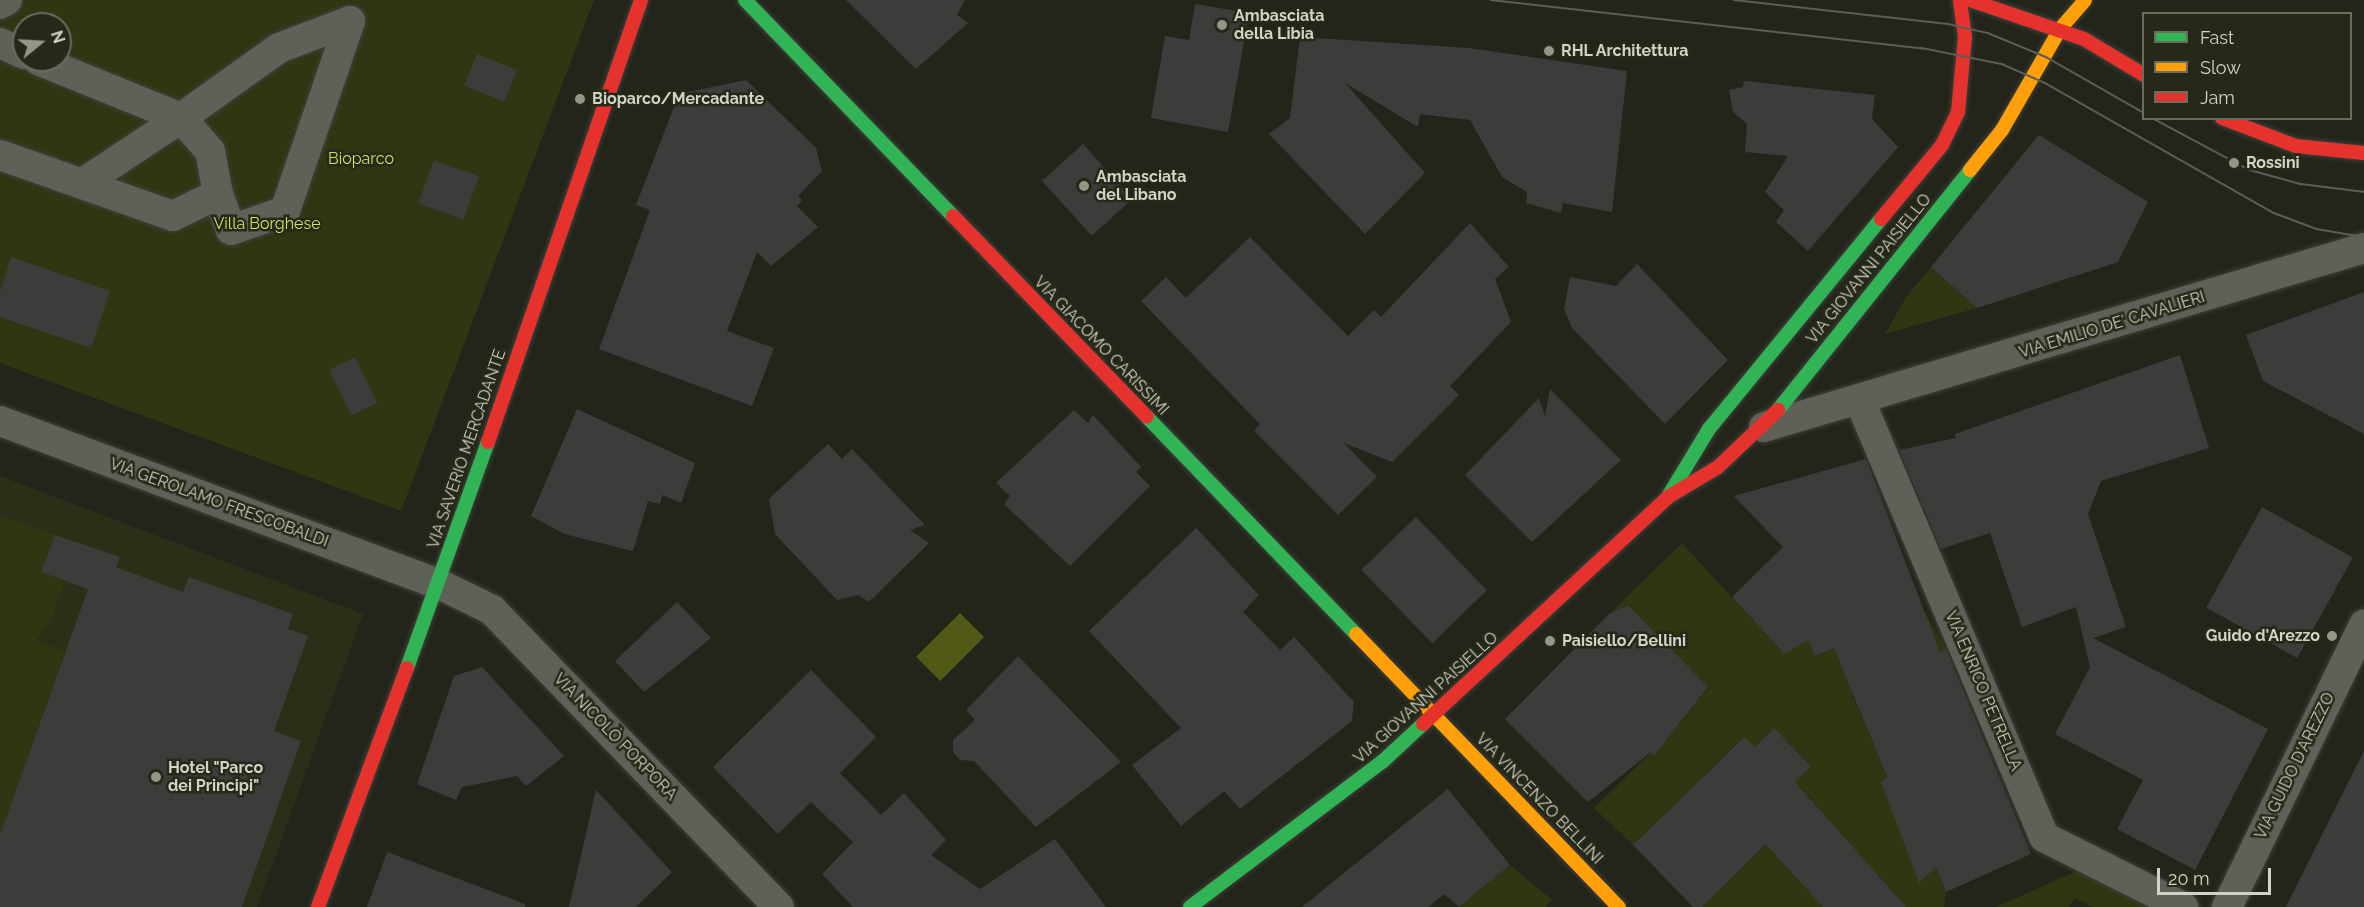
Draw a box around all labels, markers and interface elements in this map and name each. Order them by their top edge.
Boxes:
place label: Ambasciata della Libia [1234,6,1324,44]
north arrow [12,12,72,72]
legend [2142,12,2352,120]
marker: Ambasciata della Libia [1215,18,1229,32]
text: Fast [2200,27,2234,48]
text: N [47,28,69,46]
place label: RHL Architettura [1561,41,1689,61]
marker: RHL Architettura [1542,44,1556,58]
text: Slow [2200,57,2241,78]
text: Jam [2200,87,2235,108]
place label: Bioparco/Mercadante [592,89,764,109]
marker: Bioparco/Mercadante [573,92,587,106]
park label: Bioparco [328,149,394,169]
place label: Rossini [2246,153,2300,173]
marker: Rossini [2227,156,2241,170]
place label: Ambasciata del Libano [1096,167,1186,205]
marker: Ambasciata del Libano [1077,179,1091,193]
street label: VIA GIOVANNI PAISIELLO [1802,190,1936,348]
park label: Villa Borghese [213,214,321,234]
street label: VIA GIACOMO CARISSIMI [1029,272,1173,420]
street label: VIA EMILIO DE' CAVALIERI [2016,287,2208,363]
street label: VIA SAVERIO MERCADANTE [424,347,510,551]
street label: VIA GEROLAMO FRESCOBALDI [107,454,331,552]
street label: VIA ENRICO PETRELLA [1940,608,2026,774]
place label: Guido d'Arezzo [2206,626,2320,646]
street label: VIA GIOVANNI PAISIELLO [1350,628,1502,768]
marker: Guido d'Arezzo [2325,629,2339,643]
place label: Paisiello/Bellini [1562,631,1686,651]
marker: Paisiello/Bellini [1543,634,1557,648]
street label: VIA NICOLÒ PORPORA [549,669,681,805]
street label: VIA GUIDO D'AREZZO [2251,689,2339,843]
street label: VIA VINCENZO BELLINI [1471,729,1607,869]
place label: Hotel "Parco dei Principi" [168,758,264,796]
marker: Hotel "Parco dei Principi" [149,770,163,784]
scale bar [2160,856,2274,894]
text: 20 m [2168,868,2210,889]

